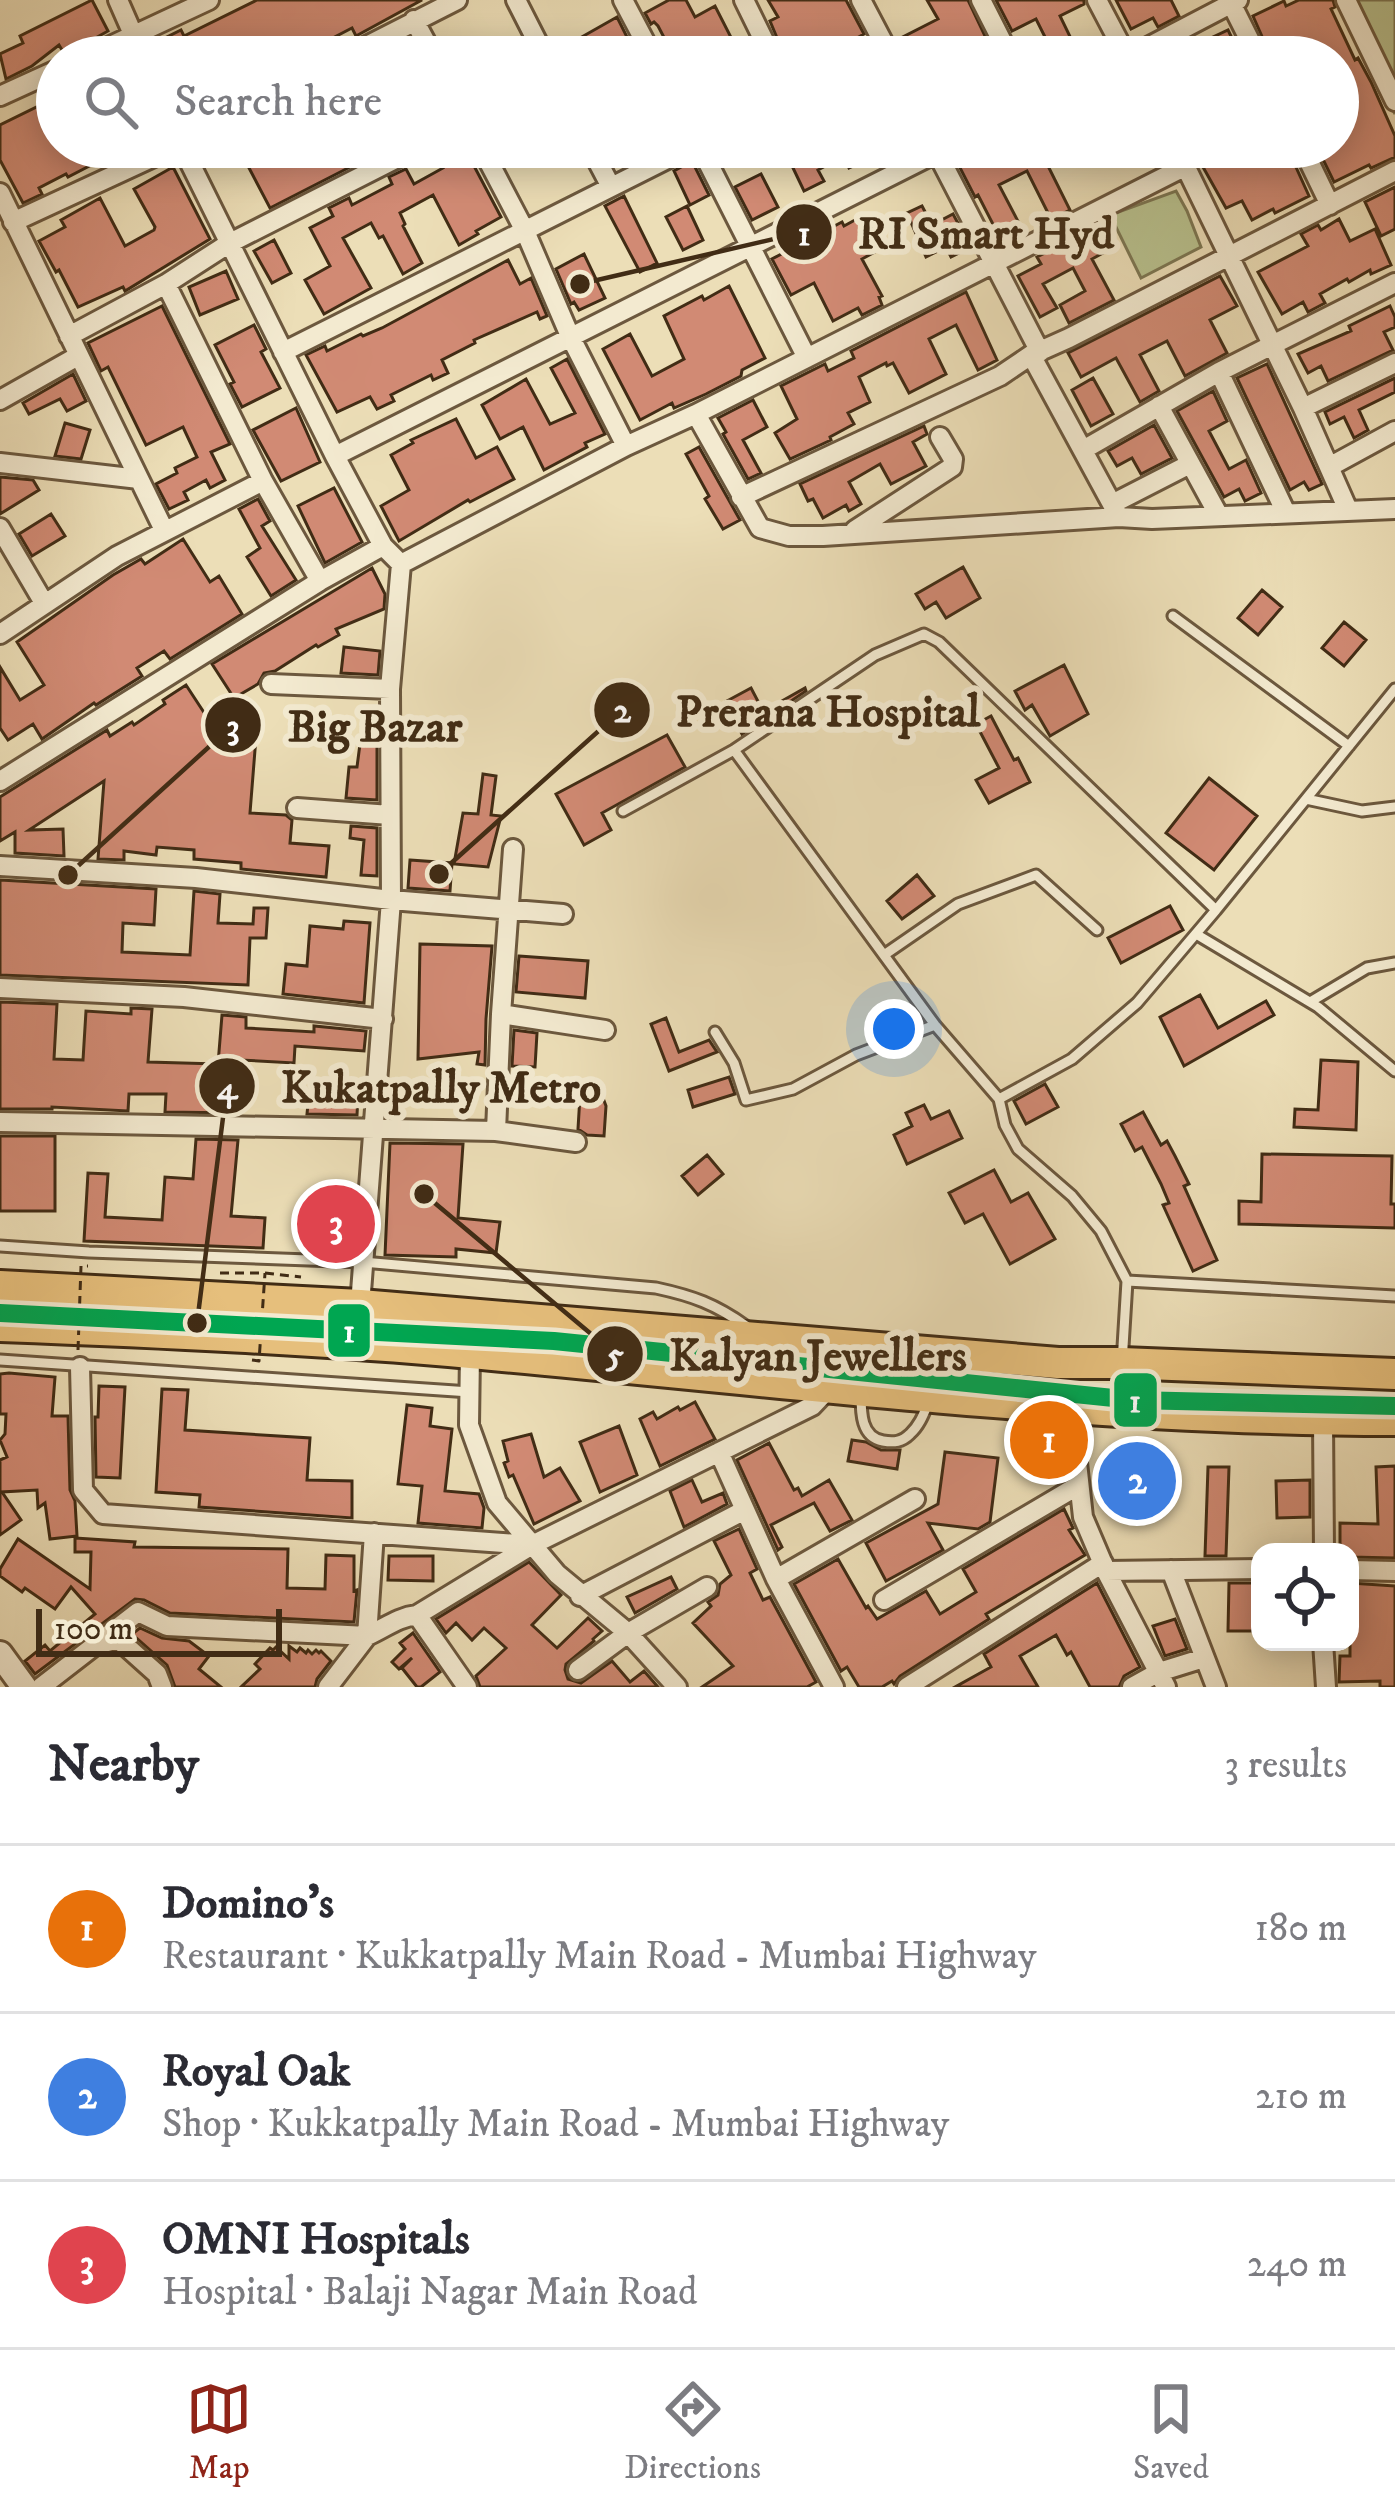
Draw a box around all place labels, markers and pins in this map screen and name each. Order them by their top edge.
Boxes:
callout: RI Smart Hyd [774,191,1138,272]
callout: Prerana Hospital [592,669,1004,750]
callout: Big Bazar [203,685,486,766]
callout: Kukatpally Metro [197,1046,625,1127]
pin: 3 [297,1179,375,1269]
callout: Kalyan Jewellers [585,1313,991,1394]
pin: 1 [1010,1395,1088,1485]
pin: 2 [1098,1436,1176,1526]

